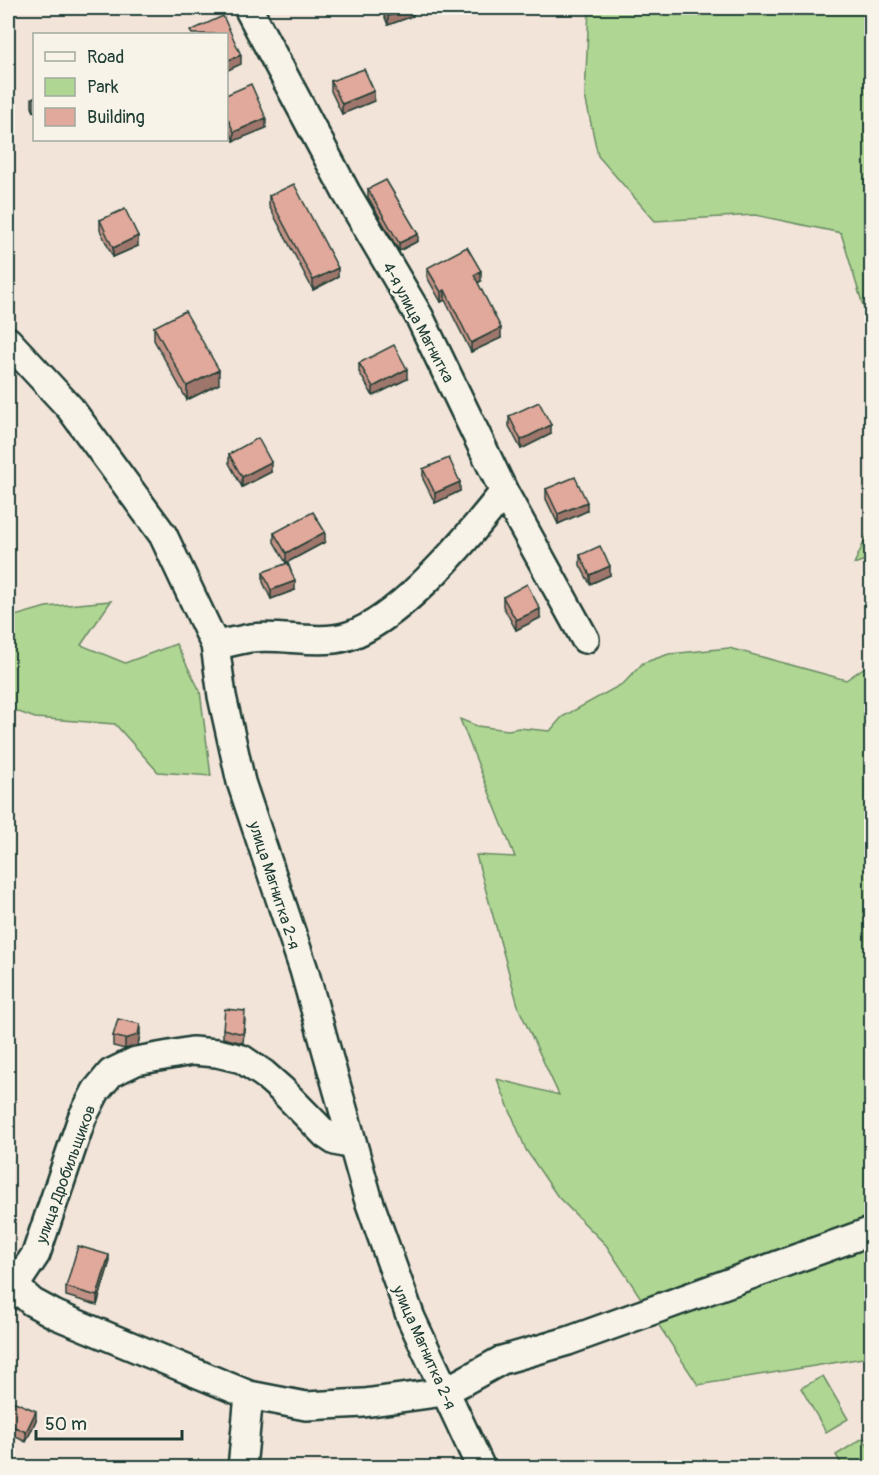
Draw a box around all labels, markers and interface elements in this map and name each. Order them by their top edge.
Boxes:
legend [33,33,228,141]
text: Road [87,46,124,69]
text: Park [87,76,119,99]
text: Building [87,106,145,129]
street label: 4-я улица Магнитка [378,259,458,386]
street label: улица Магнитка 2-я [244,818,304,952]
street label: улица Дробильщиков [31,1102,100,1247]
street label: улица Магнитка 2-я [387,1282,460,1412]
scale bar [36,1403,182,1441]
text: 50 m [45,1413,87,1436]

